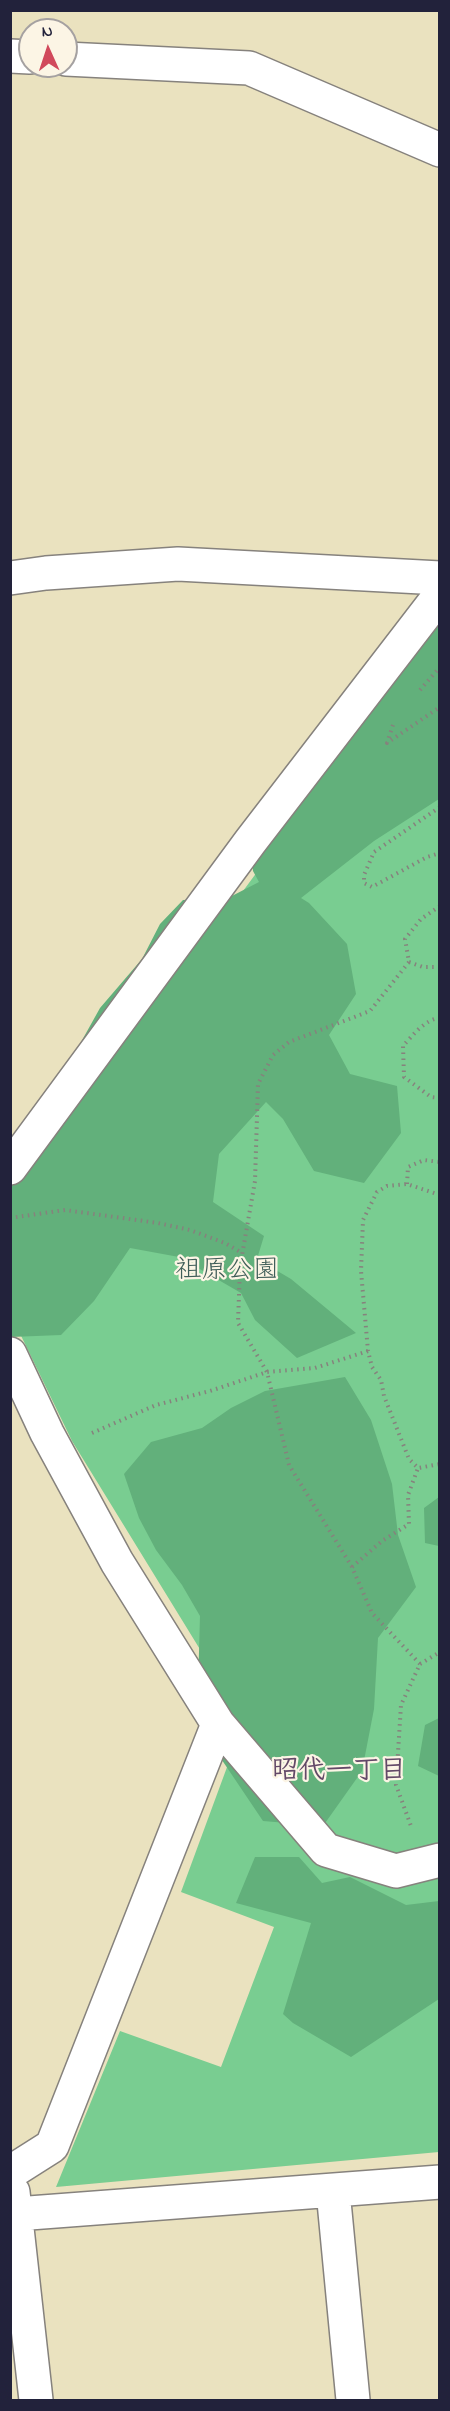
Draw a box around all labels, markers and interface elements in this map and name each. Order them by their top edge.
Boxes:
north arrow [18,18,78,78]
text: N [41,20,53,44]
park label: 祖原公園 [175,1257,279,1289]
district label: 昭代一丁目 [272,1758,406,1790]

